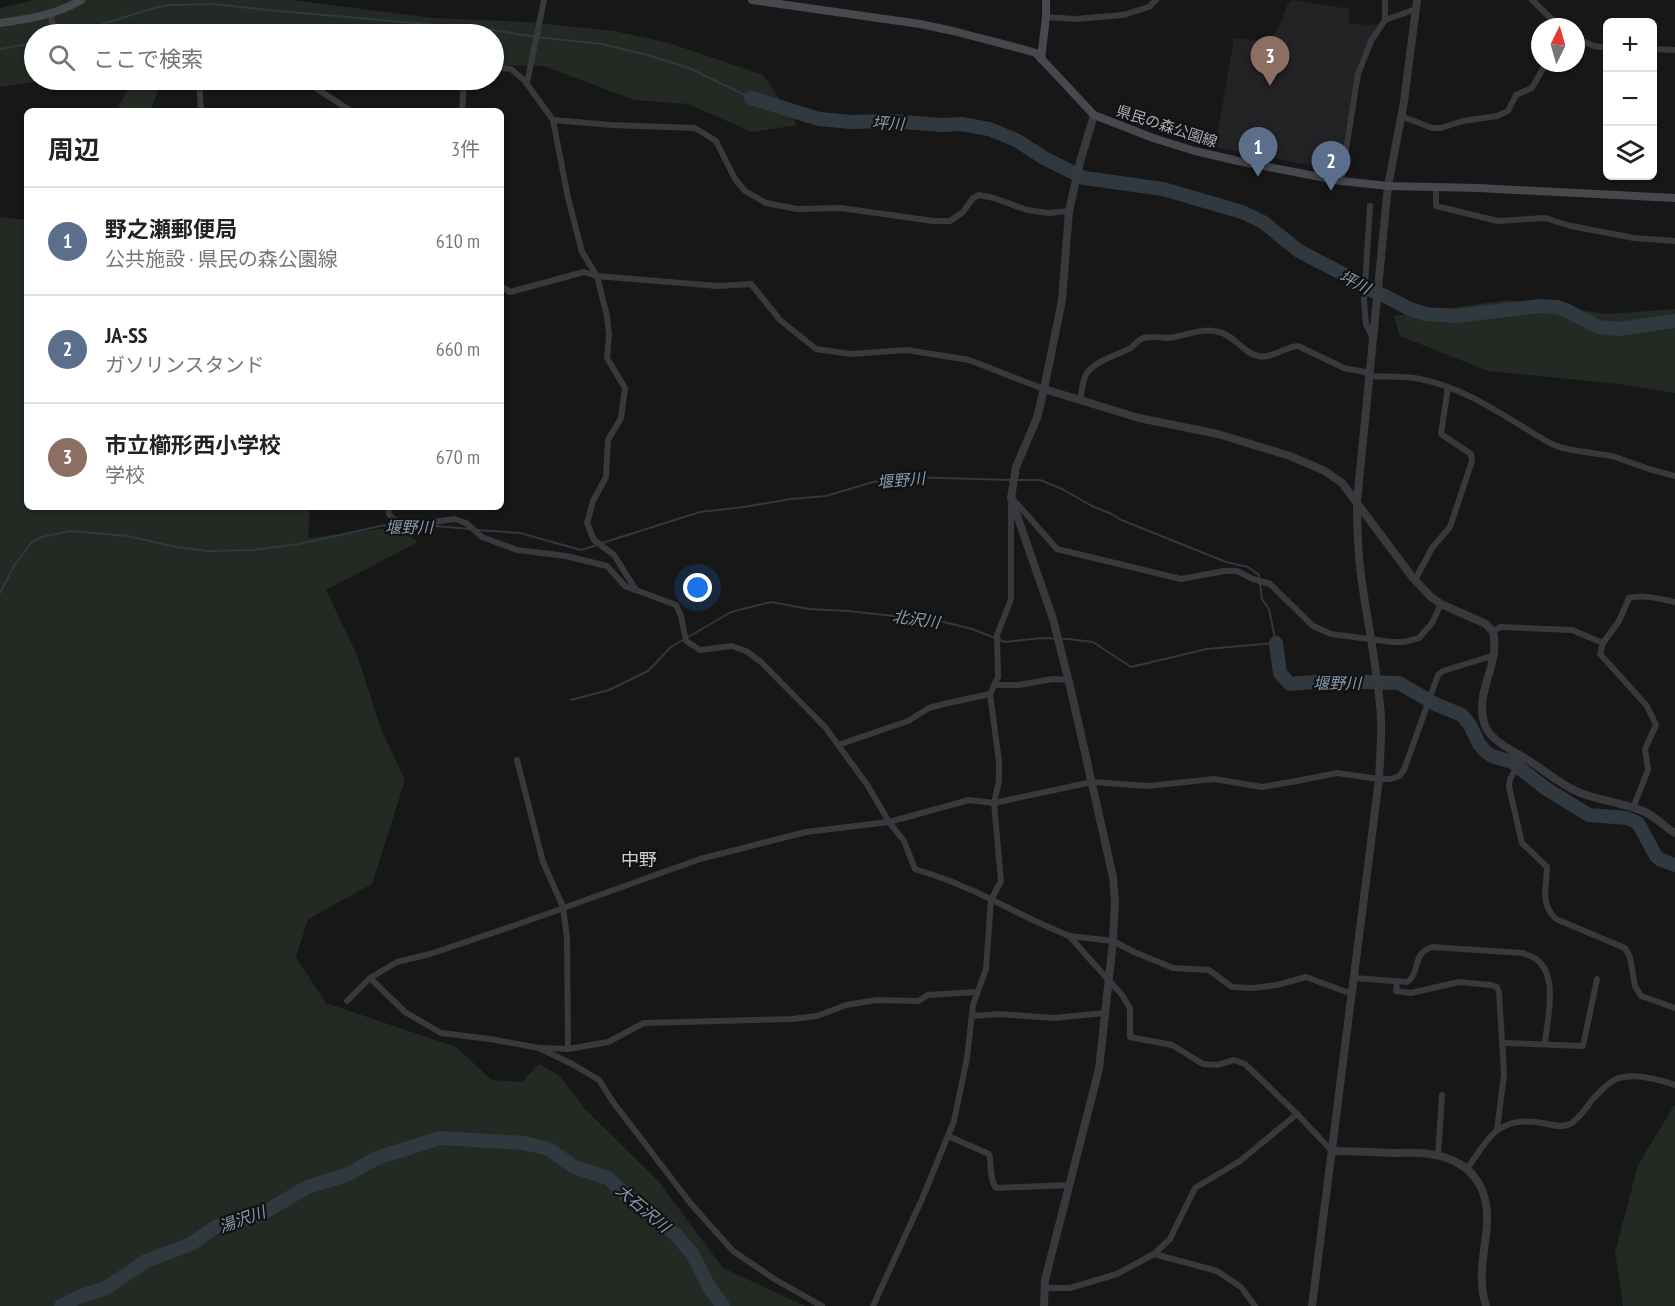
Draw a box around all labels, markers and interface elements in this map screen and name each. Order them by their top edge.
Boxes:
north arrow [1531,18,1585,72]
map controls [1603,18,1657,180]
button: + [1603,18,1657,72]
search box [24,24,504,90]
pin: 3 [1250,36,1290,86]
icon: search [45,41,78,74]
text: ここで検索 [93,45,203,73]
button: − [1603,72,1657,126]
street label: 県民の森公園線 [1114,101,1220,151]
water label: 坪川 [871,112,906,134]
button: layers [1603,126,1657,180]
pin: 1 [1238,128,1278,177]
text: 周辺 [48,133,100,166]
text: 3件 [451,136,480,162]
pin: 2 [1312,142,1350,191]
text: 野之瀬郵便局 [105,215,237,243]
text: 1 [63,228,72,254]
text: 610 m [436,228,480,254]
text: 公共施設 · 県民の森公園線 [105,246,338,272]
water label: 坪川 [1336,266,1376,299]
text: JA-SS [105,321,148,349]
text: 2 [63,336,72,362]
text: 660 m [436,336,480,362]
text: ガソリンスタンド [105,352,265,378]
text: 市立櫛形西小学校 [105,431,281,459]
text: 3 [63,444,72,470]
text: 670 m [436,444,480,470]
text: 学校 [105,462,145,488]
water label: 堰野川 [876,468,928,492]
water label: 堰野川 [385,517,435,537]
your location [683,573,712,602]
water label: 北沢川 [891,606,943,633]
water label: 堰野川 [1313,673,1363,693]
district label: 中野 [621,848,657,871]
water label: 大石沢川 [612,1180,675,1238]
water label: 湯沢川 [216,1201,270,1237]

